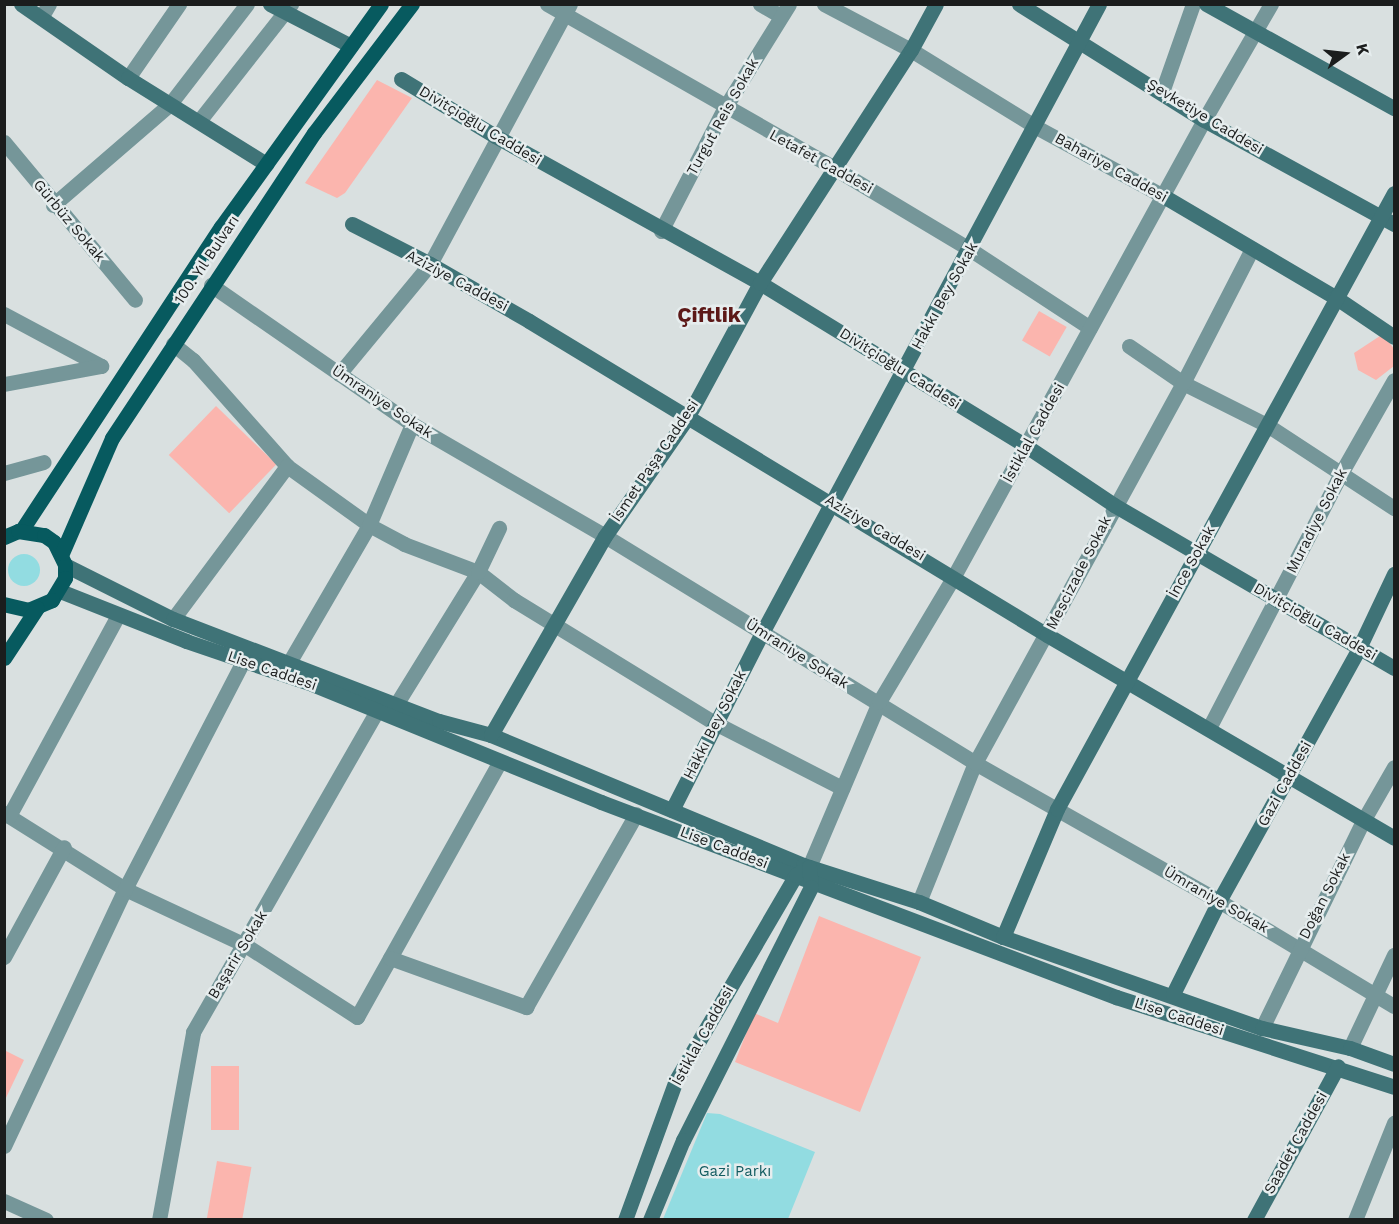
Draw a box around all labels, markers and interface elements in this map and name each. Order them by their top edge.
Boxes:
north arrow [1315,24,1375,84]
text: K [1352,41,1373,57]
street label: Turgut Reis Sokak [683,55,763,179]
street label: Şevketiye Caddesi [1144,75,1266,159]
street label: Divitçioğlu Caddesi [416,82,544,170]
street label: Letafet Caddesi [766,126,876,198]
street label: Bahariye Caddesi [1052,130,1170,206]
street label: Gürbüz Sokak [29,176,109,266]
street label: 100. Yıl Bulvarı [170,212,244,308]
street label: Hakkı Bey Sokak [908,239,982,353]
street label: Aziziye Caddesi [403,246,511,316]
district label: Çiftlik [677,302,741,328]
street label: Divitçioğlu Caddesi [836,324,964,414]
street label: Ümraniye Sokak [328,362,436,442]
street label: İstiklal Caddesi [999,380,1069,486]
street label: İsmet Paşa Caddesi [607,396,703,526]
street label: Muradiye Sokak [1283,466,1351,576]
street label: Aziziye Caddesi [822,491,928,565]
street label: Mescizade Sokak [1043,513,1115,633]
street label: İnce Sokak [1165,523,1219,601]
street label: Divitçioğlu Caddesi [1250,579,1380,665]
street label: Ümraniye Sokak [742,615,852,693]
street label: Lise Caddesi [225,647,319,695]
street label: Hakkı Bey Sokak [680,667,750,783]
street label: Gazi Caddesi [1254,738,1316,830]
street label: Lise Caddesi [677,823,771,873]
street label: Doğan Sokak [1295,850,1355,942]
street label: Ümraniye Sokak [1160,863,1272,937]
street label: Başarir Sokak [205,908,271,1002]
street label: İstiklal Caddesi [668,983,738,1089]
street label: Lise Caddesi [1132,994,1226,1040]
street label: Saadet Caddesi [1261,1089,1331,1197]
park label: Gazi Parkı [699,1163,771,1181]

